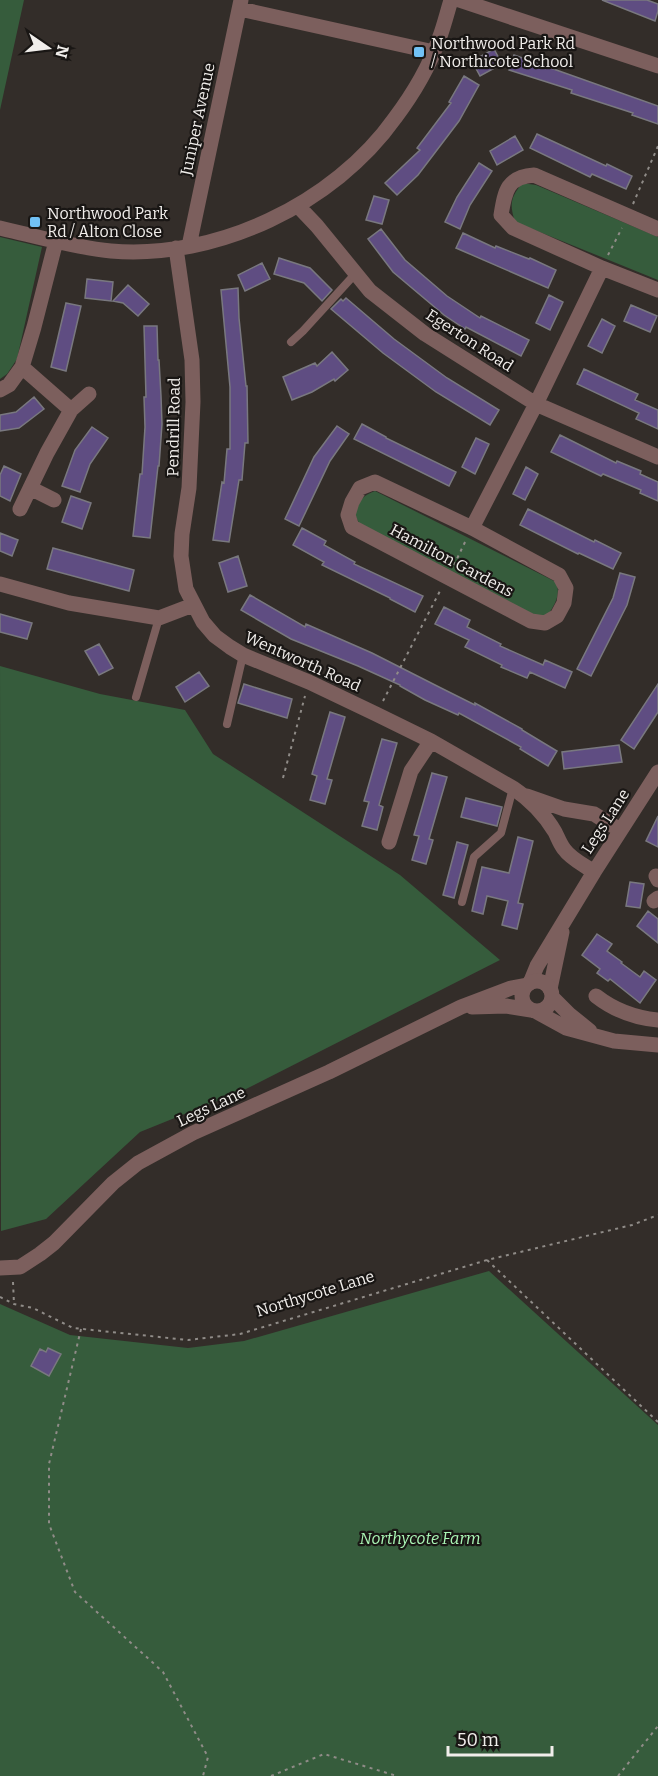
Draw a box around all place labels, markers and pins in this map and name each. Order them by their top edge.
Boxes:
place label: Northwood Park Rd / Northicote School [431,34,576,71]
marker: Northwood Park Rd / Northicote School [412,45,426,59]
place label: Northwood Park Rd / Alton Close [47,204,168,241]
marker: Northwood Park Rd / Alton Close [28,215,42,229]

